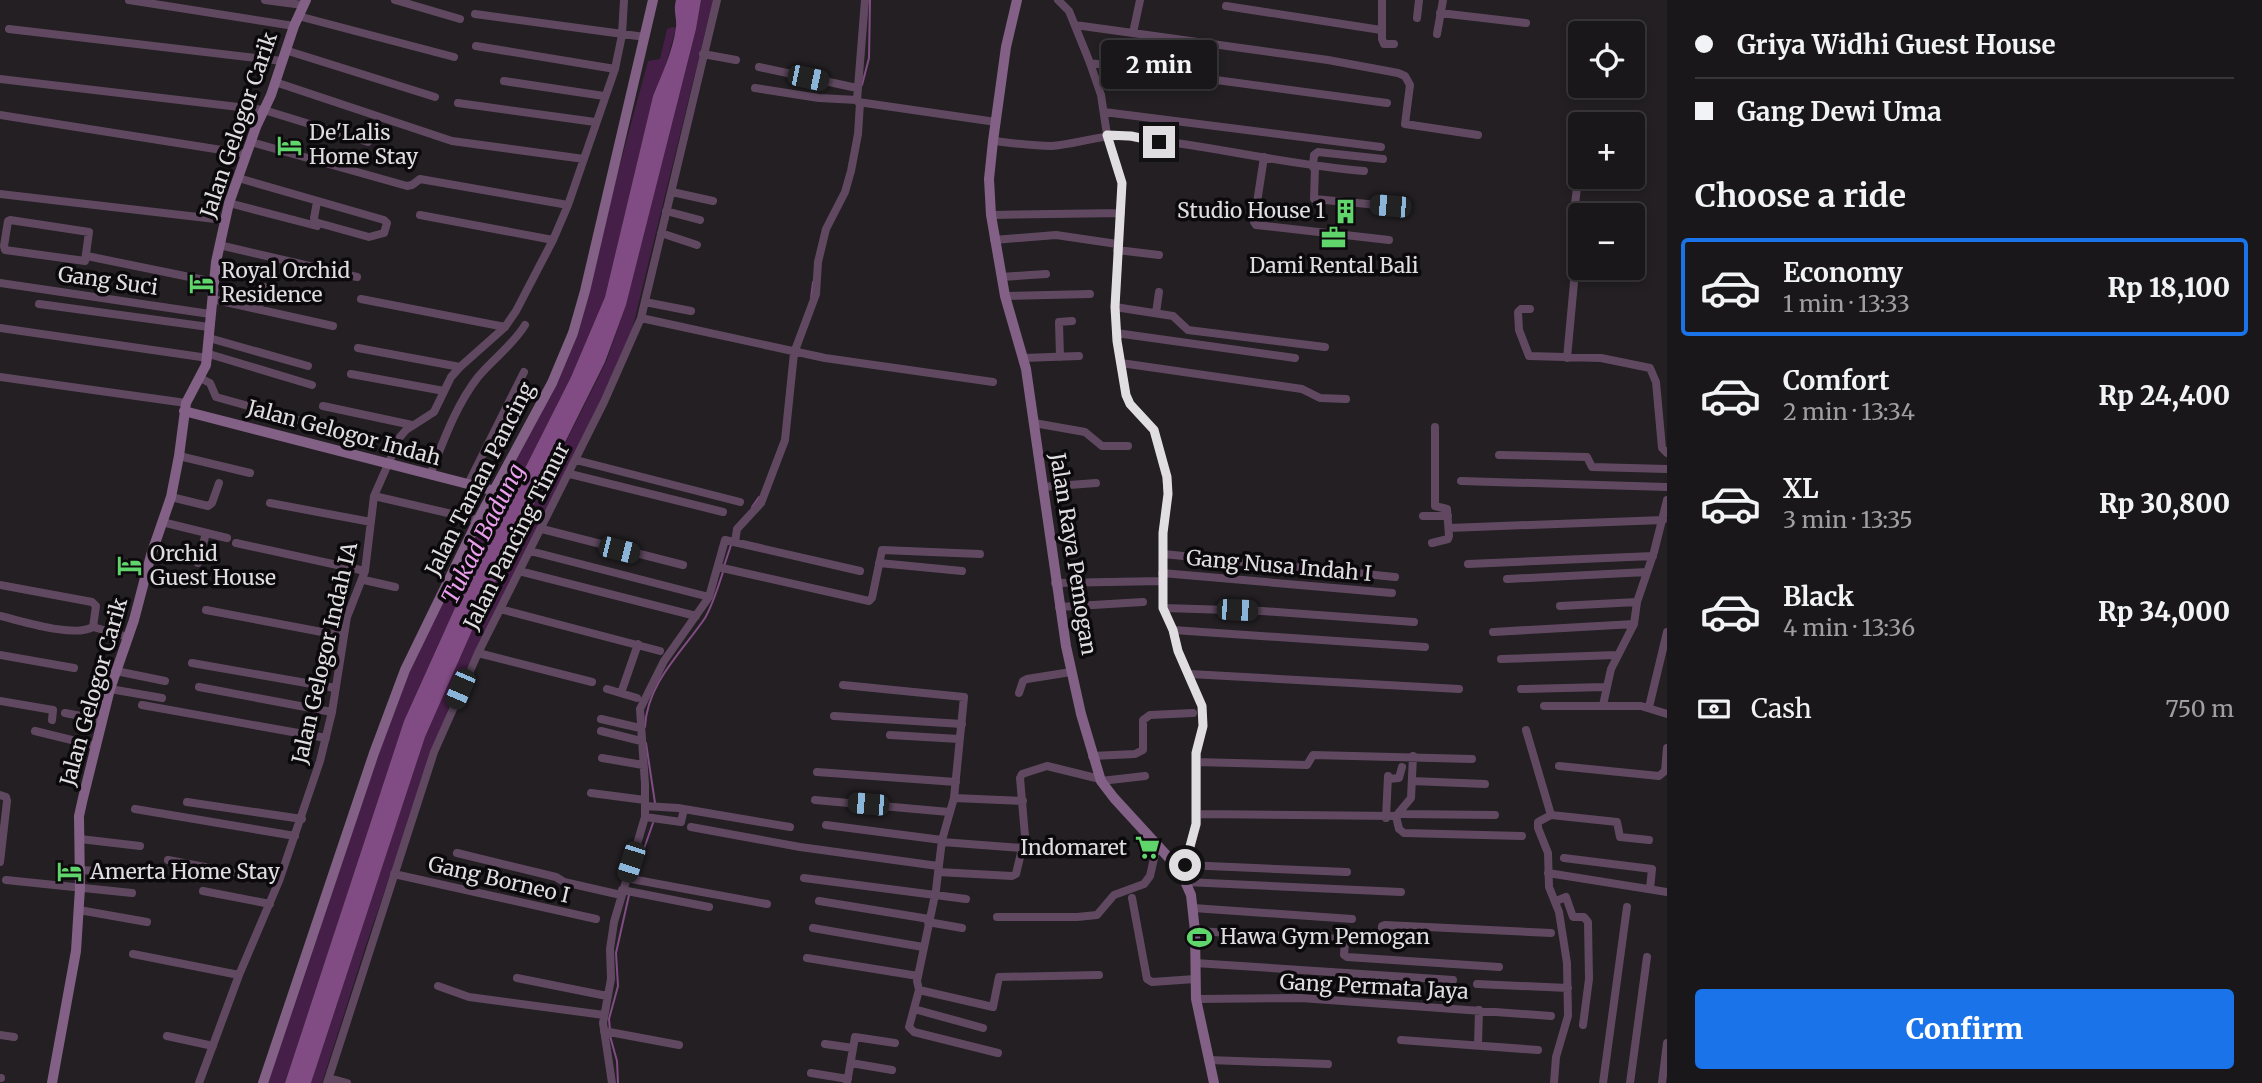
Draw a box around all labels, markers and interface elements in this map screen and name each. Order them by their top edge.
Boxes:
map controls [1568,21,1645,280]
button: locate [1568,21,1645,98]
street label: Jalan Gelogor Carik [194,28,283,222]
text: Griya Widhi Guest House [1737,28,2056,61]
callout: 2 min [1101,40,1217,90]
text: 2 min [1126,50,1192,79]
car [786,63,831,93]
text: Gang Dewi Uma [1737,95,1942,128]
button: + [1568,112,1645,189]
place label: De'Lalis Home Stay [309,119,419,170]
route end [1143,126,1175,158]
hotel icon: De'Lalis Home Stay [275,131,303,159]
text: Choose a ride [1695,176,1906,216]
car [1369,194,1412,218]
place label: Studio House 1 [1177,197,1325,224]
building icon: Studio House 1 [1331,197,1359,225]
button: − [1568,203,1645,280]
office icon: Dami Rental Bali [1320,223,1348,251]
place label: Dami Rental Bali [1249,252,1419,279]
icon: car [1699,256,1762,319]
text: Economy [1783,256,1903,289]
place label: Royal Orchid Residence [221,257,350,308]
street label: Gang Suci [56,260,160,301]
hotel icon: Royal Orchid Residence [187,269,215,297]
text: Rp 18,100 [2107,271,2230,304]
text: 1 min · 13:33 [1783,289,1910,318]
icon: car [1699,364,1762,427]
text: Comfort [1783,364,1889,397]
street label: Jalan Taman Pancing [419,377,540,581]
text: Rp 24,400 [2098,379,2230,412]
street label: Jalan Gelogor Indah [243,393,444,471]
text: 2 min · 13:34 [1783,397,1915,426]
street label: Jalan Pancing Timur [457,438,575,635]
street label: Jalan Raya Pemogan [1044,450,1103,657]
water label: Tukad Badung [435,459,530,609]
icon: car [1699,472,1762,535]
text: XL [1783,472,1819,505]
text: Rp 30,800 [2099,487,2230,520]
text: 3 min · 13:35 [1783,505,1913,534]
car [597,535,642,565]
street label: Jalan Gelogor Indah IA [286,539,363,767]
place label: Orchid Guest House [150,540,276,591]
street label: Gang Nusa Indah I [1185,544,1373,587]
hotel icon: Orchid Guest House [116,552,144,580]
icon: car [1699,580,1762,643]
text: Black [1783,580,1854,613]
street label: Jalan Gelogor Carik [53,594,133,790]
text: Rp 34,000 [2098,595,2230,628]
car [1216,599,1259,621]
text: 4 min · 13:36 [1783,613,1915,642]
car [443,666,478,712]
icon: cash [1695,690,1733,728]
text: Cash [1751,692,1812,725]
text: 750 m [2165,694,2234,723]
car [847,792,890,816]
place label: Indomaret [1020,834,1127,861]
supermarket icon: Indomaret [1133,834,1161,862]
car [615,839,648,885]
route start [1169,849,1201,881]
street label: Gang Borneo I [426,850,572,909]
hotel icon: Amerta Home Stay [56,858,84,886]
place label: Amerta Home Stay [89,858,281,885]
sports icon: Hawa Gym Pemogan [1186,923,1214,951]
place label: Hawa Gym Pemogan [1220,923,1430,950]
street label: Gang Permata Jaya [1279,968,1469,1005]
button: Confirm [1695,989,2234,1069]

